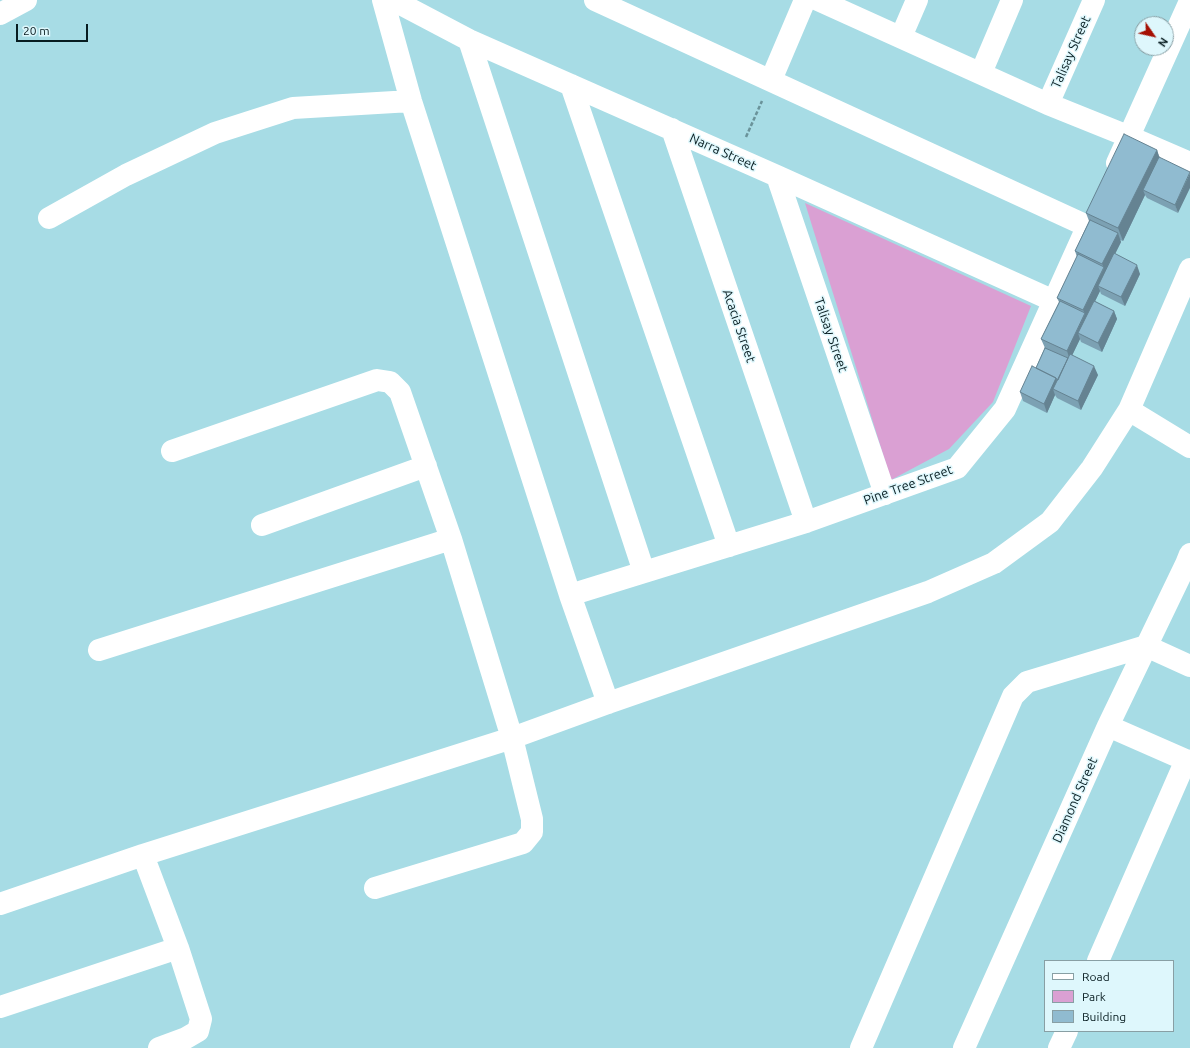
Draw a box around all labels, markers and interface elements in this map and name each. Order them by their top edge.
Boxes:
street label: Talisay Street [1048,13,1094,91]
scale bar [18,16,90,42]
north arrow [1134,16,1174,56]
text: 20 m [23,24,50,37]
text: N [1156,35,1170,49]
street label: Narra Street [687,130,759,174]
street label: Acacia Street [719,287,759,365]
street label: Talisay Street [811,296,851,374]
street label: Pine Tree Street [861,462,955,508]
street label: Diamond Street [1049,755,1101,845]
legend [1044,960,1174,1032]
text: Road [1082,970,1110,983]
text: Park [1082,990,1106,1003]
text: Building [1082,1010,1126,1023]

